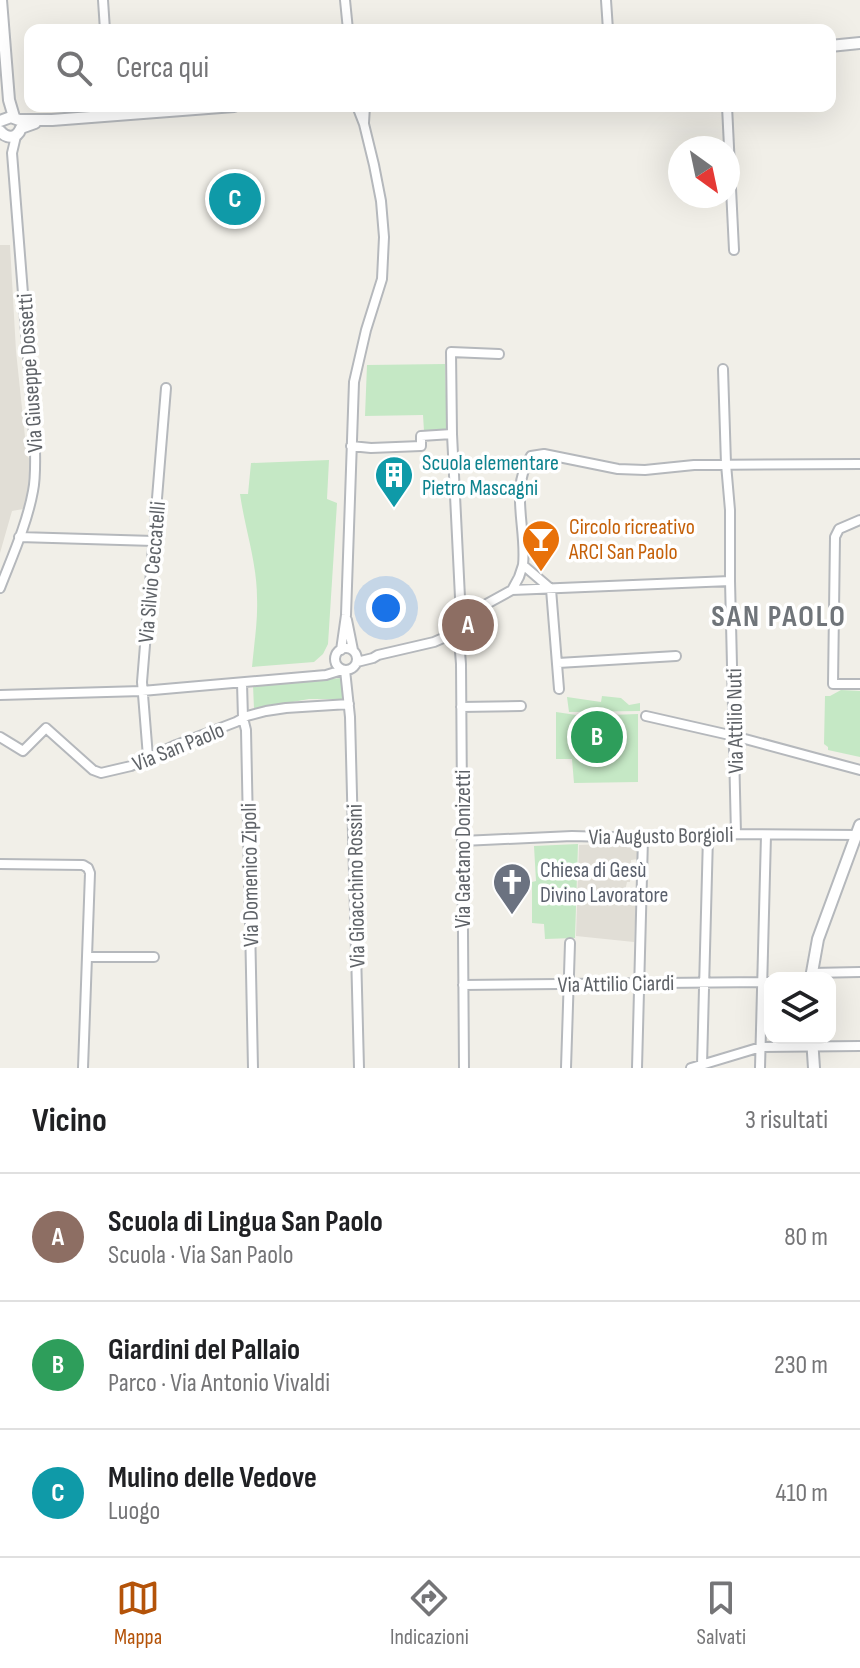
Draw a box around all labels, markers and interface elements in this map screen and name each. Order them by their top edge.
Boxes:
search box [24,24,836,112]
icon: search [52,46,96,90]
text: Cerca qui [116,50,209,86]
north arrow [668,136,740,208]
pin: C [209,169,261,229]
street label: Via Giuseppe Dossetti [11,292,50,453]
place label: Scuola elementare Pietro Mascagni [422,450,559,502]
building icon: Scuola elementare Pietro Mascagni [373,454,415,509]
street label: Via Silvio Ceccatelli [133,500,172,644]
place label: Circolo ricreativo ARCI San Paolo [568,514,695,566]
bar icon: Circolo ricreativo ARCI San Paolo [520,518,562,573]
your location [366,588,406,628]
pin: A [442,595,494,655]
district label: SAN PAOLO [711,599,847,635]
street label: Via Attilio Nuti [721,668,750,774]
pin: B [571,707,623,767]
street label: Via San Paolo [129,717,228,778]
street label: Via Gaetano Donizetti [450,770,477,928]
street label: Via Domenico Zipoli [236,803,265,947]
street label: Via Gioacchino Rossini [342,804,371,968]
street label: Via Augusto Borgioli [588,822,734,851]
place label: Chiesa di Gesù Divino Lavoratore [540,857,668,909]
church icon: Chiesa di Gesù Divino Lavoratore [491,861,533,916]
street label: Via Attilio Ciardi [557,970,675,999]
map controls [764,972,836,1044]
button: layers [764,972,836,1044]
text: Vicino [32,1100,107,1141]
text: 3 risultati [745,1105,828,1136]
text: Scuola di Lingua San Paolo [108,1204,383,1240]
text: A [52,1222,64,1253]
text: 80 m [784,1222,828,1253]
text: Scuola · Via San Paolo [108,1240,294,1271]
text: Giardini del Pallaio [108,1332,300,1368]
text: B [52,1350,64,1381]
text: 230 m [774,1350,828,1381]
text: Parco · Via Antonio Vivaldi [108,1368,330,1399]
text: Mulino delle Vedove [108,1460,317,1496]
text: C [51,1478,65,1509]
text: 410 m [776,1478,828,1509]
text: Luogo [108,1496,160,1527]
tab: Mappa [114,1576,162,1651]
tab: Indicazioni [390,1576,469,1651]
tab: Salvati [697,1576,746,1651]

